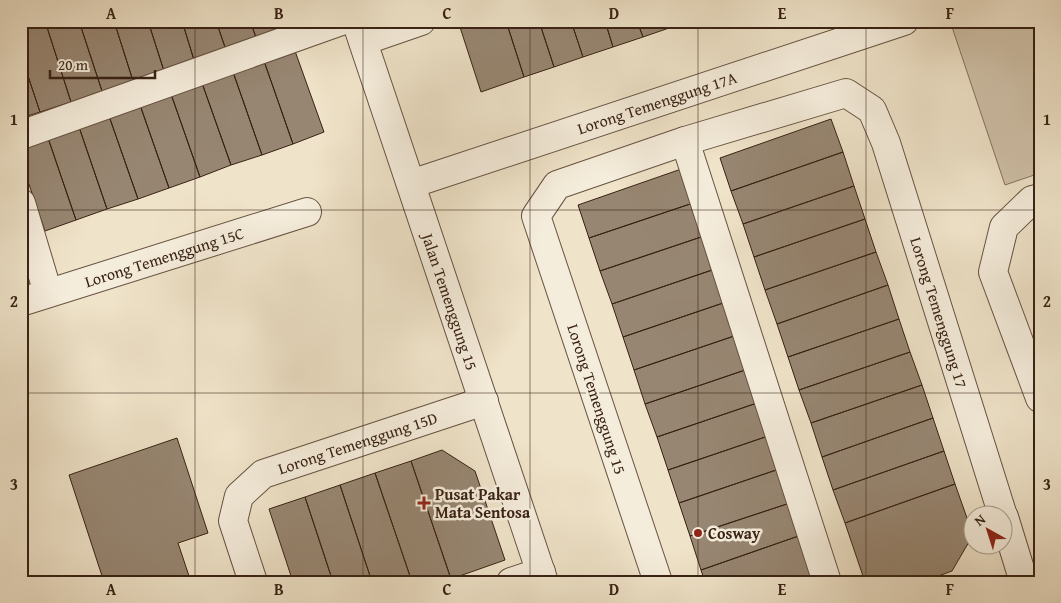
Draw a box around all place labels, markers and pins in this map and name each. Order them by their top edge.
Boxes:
place label: Pusat Pakar Mata Sentosa [435,482,531,524]
marker: Pusat Pakar Mata Sentosa [417,496,431,510]
place label: Cosway [708,521,761,545]
marker: Cosway [692,527,704,539]

